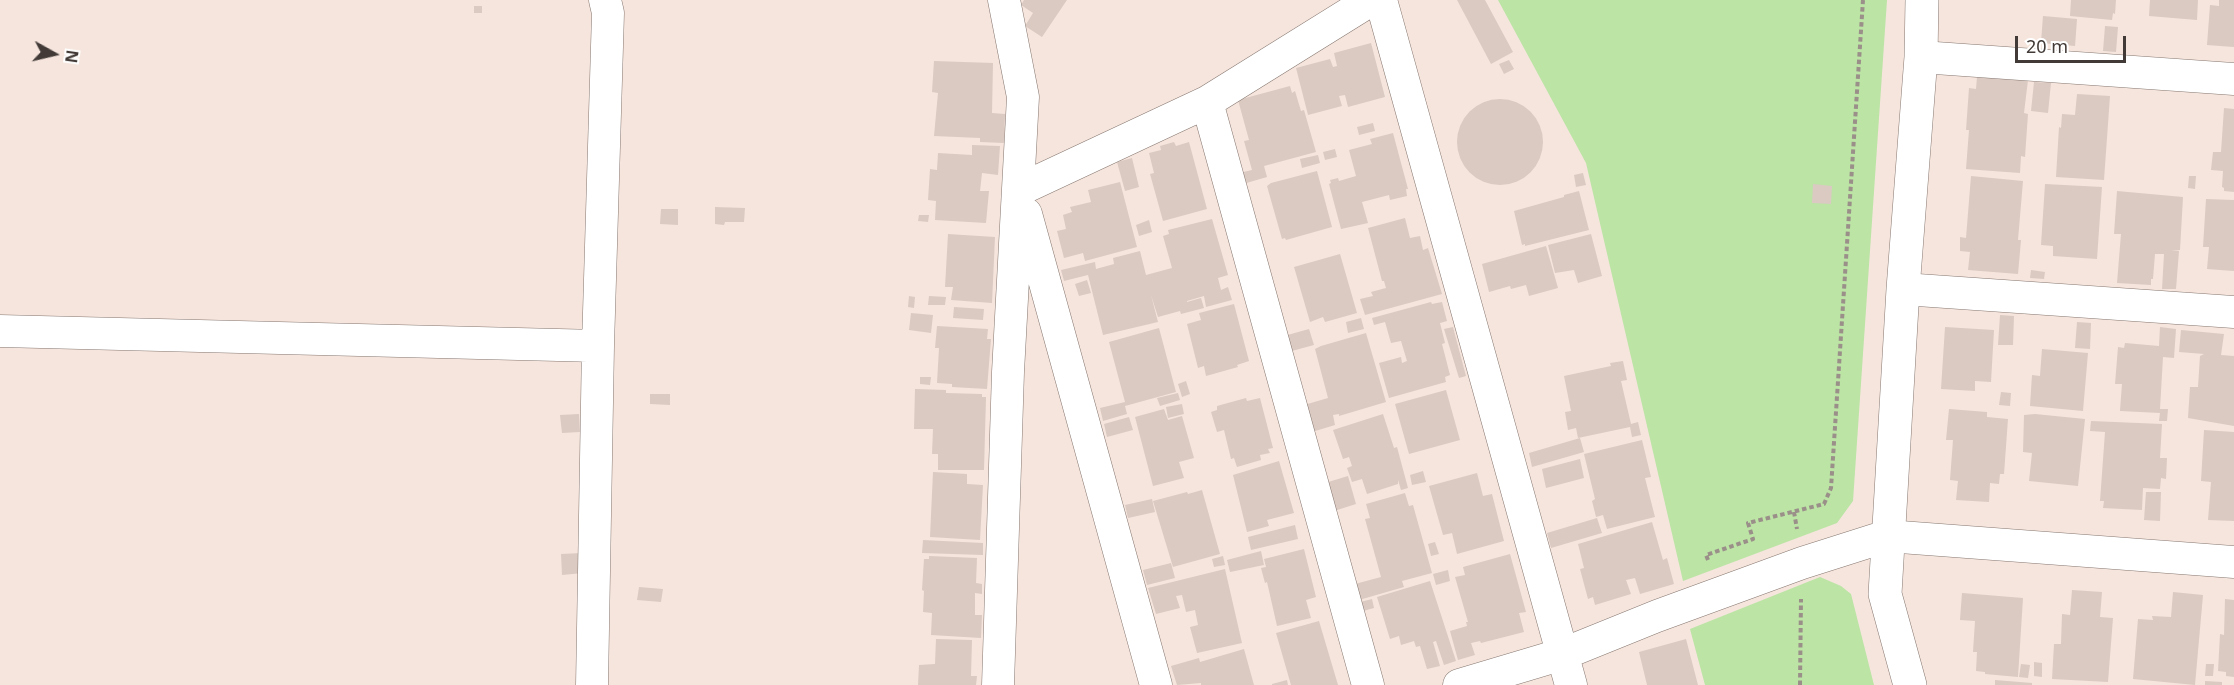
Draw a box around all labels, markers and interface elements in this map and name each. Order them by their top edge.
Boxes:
north arrow [24,24,84,84]
scale bar [2018,24,2129,62]
text: 20 m [2026,34,2068,58]
text: N [60,49,84,64]

